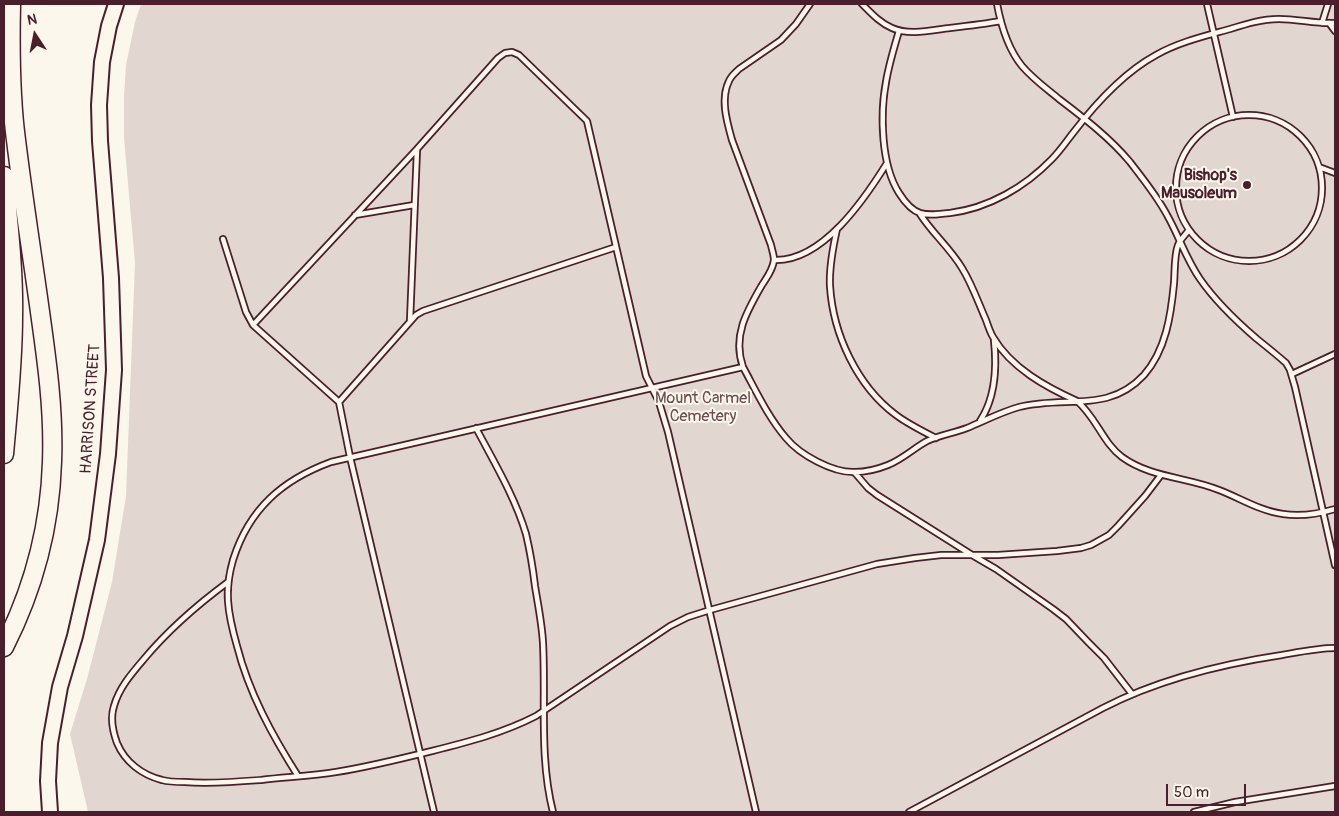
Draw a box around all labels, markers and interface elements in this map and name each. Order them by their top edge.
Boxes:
north arrow [10,10,60,60]
text: N [26,11,38,29]
place label: Bishop's Mausoleum [1161,166,1237,204]
marker: Bishop's Mausoleum [1241,179,1253,191]
street label: HARRISON STREET [77,343,105,475]
park label: Mount Carmel Cemetery [655,389,751,427]
scale bar [1169,774,1249,806]
text: 50 m [1174,783,1209,802]

